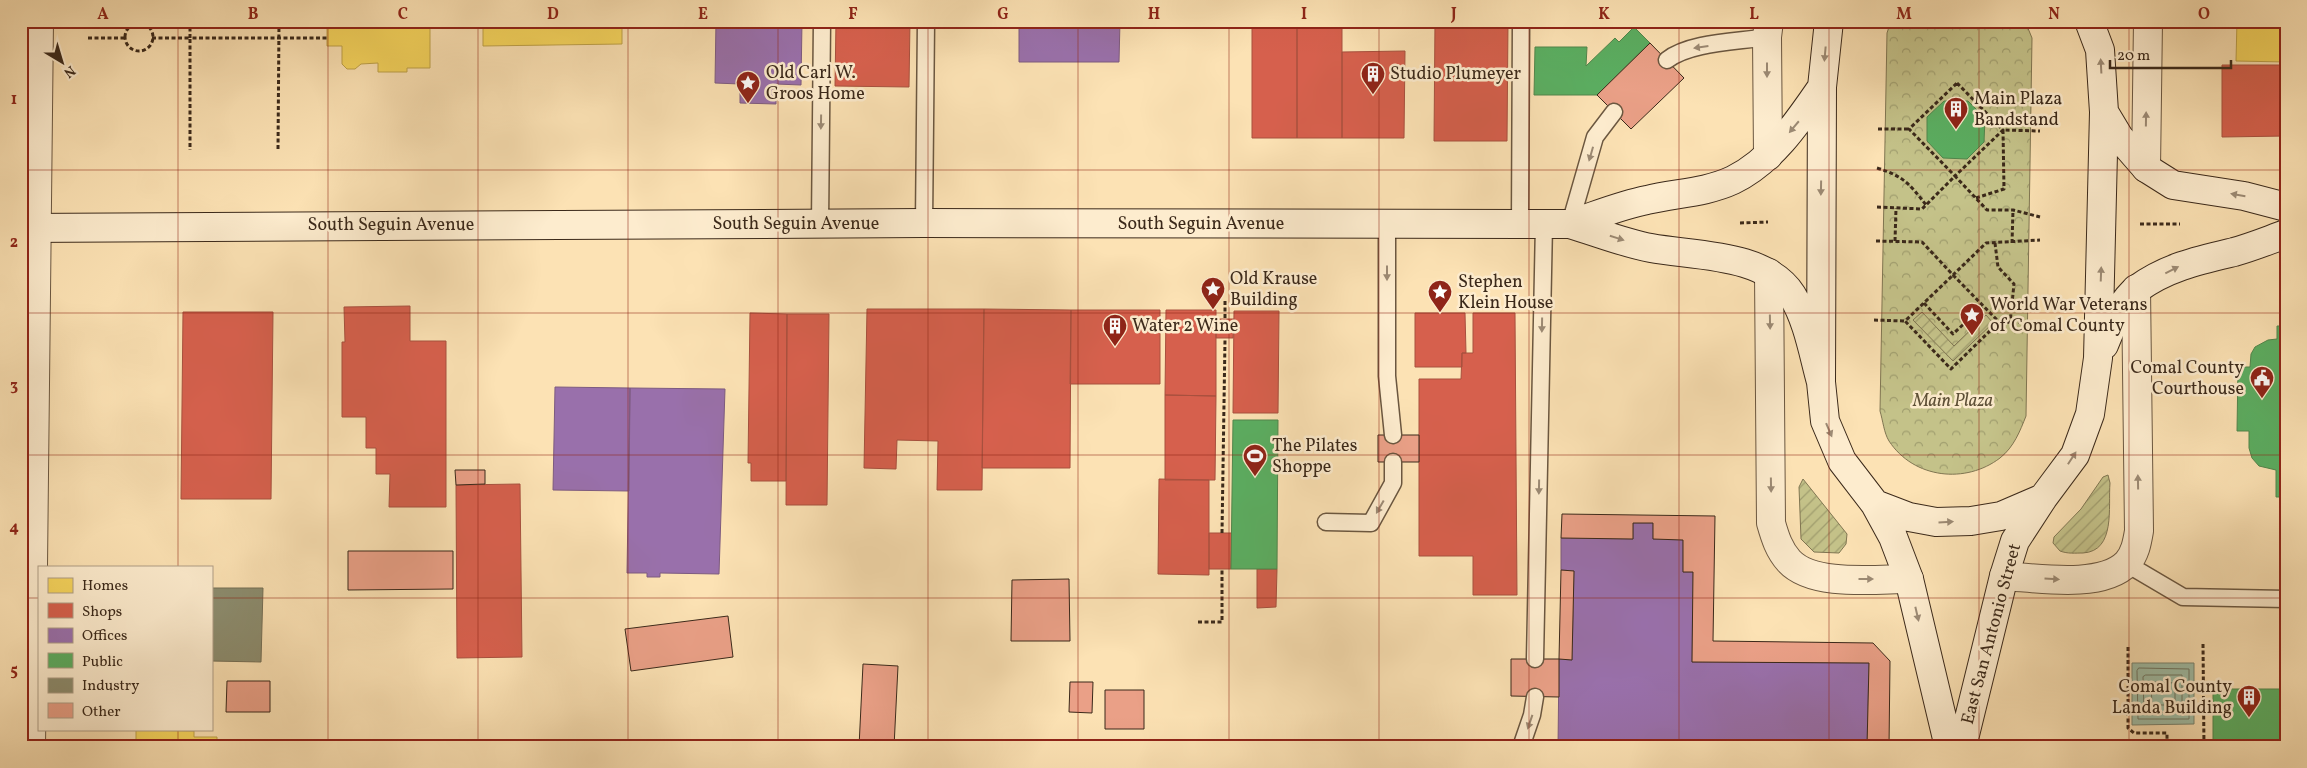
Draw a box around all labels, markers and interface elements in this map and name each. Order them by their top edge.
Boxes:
text: A [97,4,109,26]
text: B [248,4,259,26]
text: C [398,4,408,26]
text: D [547,4,559,26]
text: E [698,4,708,26]
text: F [848,4,858,26]
text: G [997,4,1009,26]
text: H [1148,4,1160,26]
text: I [1301,4,1307,26]
text: J [1450,4,1457,26]
text: K [1598,4,1610,26]
text: L [1749,4,1759,26]
text: M [1896,4,1912,26]
text: N [2048,4,2060,26]
text: O [2198,4,2210,26]
north arrow [38,38,88,88]
scale bar [2110,38,2231,70]
one-way arrow [1693,43,1709,51]
one-way arrow [1821,46,1829,62]
text: 20 m [2117,46,2150,67]
one-way arrow [2096,58,2104,74]
text: N [59,60,79,82]
place label: Old Carl W. Groos Home [766,61,865,107]
building icon: Studio Plumeyer [1360,61,1386,95]
place label: Studio Plumeyer [1390,62,1522,87]
one-way arrow [1763,62,1771,78]
place icon: Old Carl W. Groos Home [735,70,761,104]
place label: Main Plaza Bandstand [1974,87,2062,133]
text: 1 [11,89,17,111]
building icon: Main Plaza Bandstand [1943,96,1969,130]
one-way arrow [2142,111,2150,127]
one-way arrow [817,115,825,131]
one-way arrow [1788,120,1799,133]
one-way arrow [1586,146,1594,161]
one-way arrow [1817,181,1825,197]
one-way arrow [2230,191,2246,199]
street label: South Seguin Avenue [713,212,879,237]
street label: South Seguin Avenue [1118,212,1284,237]
street label: South Seguin Avenue [308,213,474,238]
text: 2 [10,232,18,254]
one-way arrow [1610,235,1625,243]
one-way arrow [1383,266,1391,282]
one-way arrow [2097,266,2105,282]
one-way arrow [2165,266,2178,275]
place label: Old Krause Building [1230,267,1317,313]
place label: Stephen Klein House [1458,270,1553,316]
place icon: Old Krause Building [1200,276,1226,310]
place icon: Stephen Klein House [1427,279,1453,313]
place label: World War Veterans of Comal County [1990,293,2147,339]
place icon: World War Veterans of Comal County [1959,302,1985,336]
building icon: Water 2 Wine [1102,313,1128,347]
place label: Water 2 Wine [1132,314,1238,339]
one-way arrow [1766,314,1774,330]
one-way arrow [1538,317,1546,333]
place label: Comal County Courthouse [2131,356,2244,402]
public building icon: Comal County Courthouse [2249,365,2275,399]
text: 3 [10,375,18,397]
park label: Main Plaza [1912,389,1993,414]
one-way arrow [1825,423,1833,437]
place label: The Pilates Shoppe [1272,434,1357,480]
sports icon: The Pilates Shoppe [1242,443,1268,477]
one-way arrow [2067,452,2077,465]
one-way arrow [2134,474,2142,490]
one-way arrow [1767,477,1775,493]
one-way arrow [1535,480,1543,496]
one-way arrow [1375,501,1384,514]
text: 4 [9,517,19,539]
one-way arrow [1939,518,1955,526]
street label: East San Antonio Street [1956,541,2028,727]
legend [38,566,212,730]
one-way arrow [1858,575,1874,583]
one-way arrow [2045,575,2061,583]
text: Homes [82,576,128,597]
text: Shops [82,602,122,623]
one-way arrow [1913,607,1921,622]
text: Offices [82,626,127,647]
text: Public [82,652,123,673]
text: 5 [10,660,18,682]
place label: Comal County Landa Building [2112,675,2232,721]
text: Industry [82,676,139,697]
building icon: Comal County Landa Building [2236,684,2262,718]
text: Other [82,702,121,723]
one-way arrow [1526,715,1534,730]

